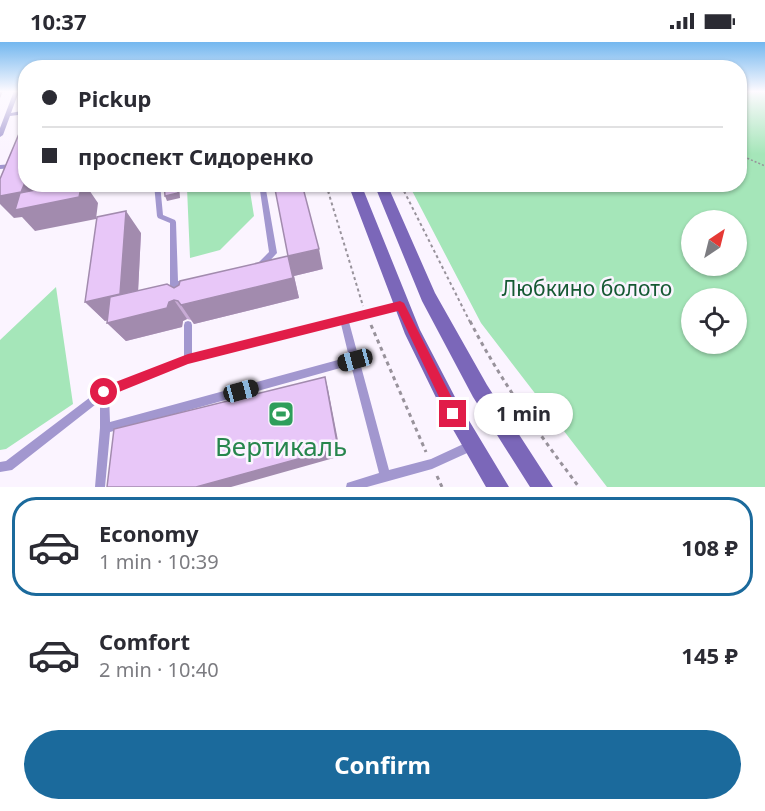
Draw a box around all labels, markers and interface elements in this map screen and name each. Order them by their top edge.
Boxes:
text: 10:37 [30,6,87,36]
text: Pickup [78,83,151,113]
text: проспект Сидоренко [78,141,314,171]
north arrow [681,210,747,276]
map controls [681,210,747,354]
park label: Любкино болото [502,274,672,302]
button: locate [681,288,747,354]
car [335,347,375,373]
route start [90,378,117,405]
car [221,378,261,404]
callout: 1 min [474,393,573,435]
sports icon: Вертикаль [266,399,296,429]
route end [439,400,466,427]
text: 1 min [496,400,551,427]
place label: Вертикаль [215,428,347,464]
text: Economy [99,518,198,548]
icon: car [27,520,81,574]
text: 108 ₽ [681,532,738,562]
text: 1 min · 10:39 [99,548,219,575]
text: Comfort [99,626,190,656]
icon: car [27,628,81,682]
text: 145 ₽ [681,640,738,670]
text: 2 min · 10:40 [99,656,219,683]
button: Confirm [24,730,741,799]

